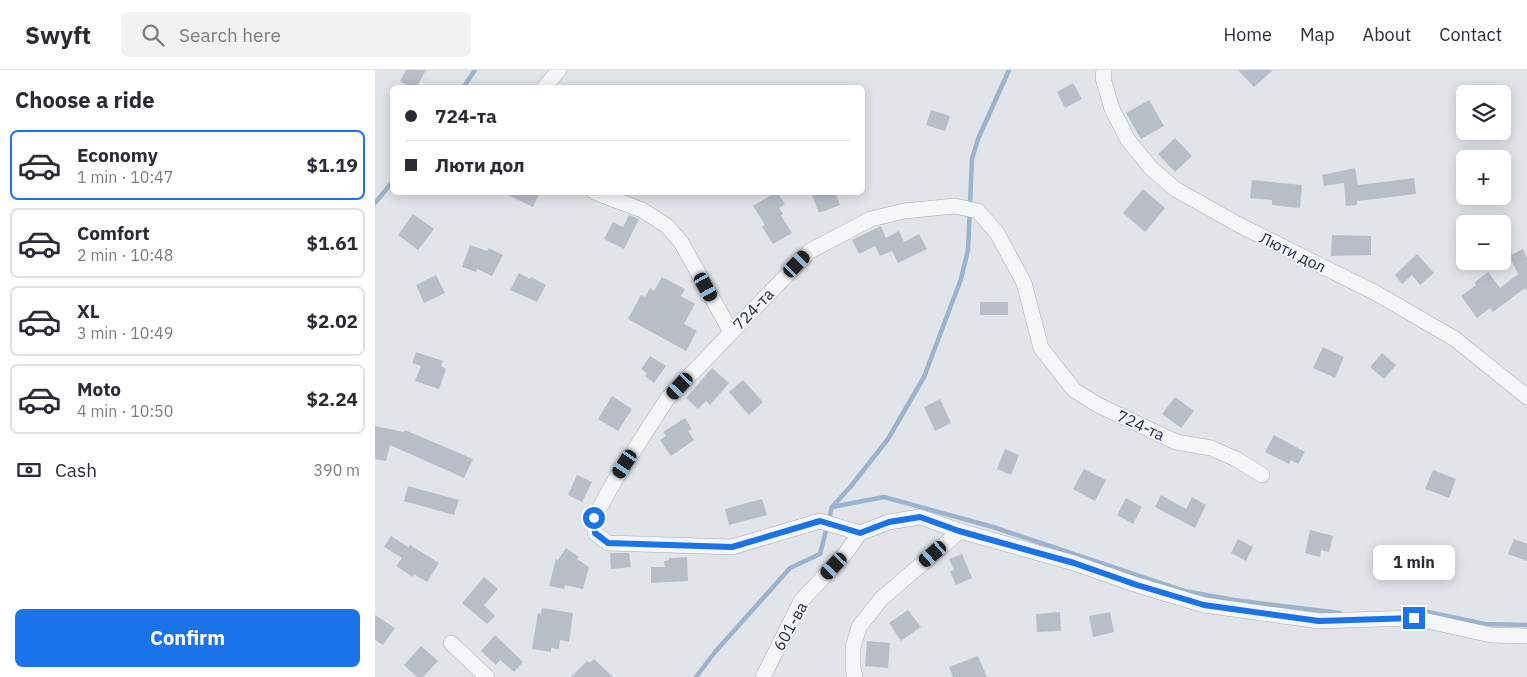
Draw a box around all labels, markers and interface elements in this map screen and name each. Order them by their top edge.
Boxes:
search box [121,12,471,57]
text: Swyft [25,19,91,51]
icon: search [139,21,167,49]
text: Search here [179,23,281,47]
text: Home [1224,23,1272,46]
text: Map [1300,23,1335,46]
text: About [1363,23,1411,46]
text: Contact [1439,23,1502,46]
text: Choose a ride [15,85,155,114]
map controls [1456,85,1511,270]
button: layers [1456,85,1511,140]
text: 724-та [435,104,497,128]
icon: car [17,143,62,188]
text: Economy [77,143,158,167]
button: + [1456,150,1511,205]
text: $1.19 [306,153,358,177]
text: Люти дол [435,153,525,177]
text: 1 min · 10:47 [77,167,173,187]
button: − [1456,215,1511,270]
icon: car [17,221,62,266]
text: Comfort [77,221,150,245]
street label: Люти дол [1256,227,1330,277]
text: $1.61 [306,231,358,255]
text: 2 min · 10:48 [77,245,173,265]
car [781,248,812,280]
car [692,270,719,304]
street label: 724-та [728,284,778,334]
icon: car [17,299,62,344]
text: XL [77,299,100,323]
text: $2.02 [306,309,358,333]
text: 3 min · 10:49 [77,323,173,343]
car [664,370,695,402]
icon: car [17,377,62,422]
text: Moto [77,377,121,401]
text: $2.24 [306,387,358,411]
text: 4 min · 10:50 [77,401,173,421]
street label: 724-та [1114,405,1169,445]
car [610,447,639,481]
icon: cash [15,456,43,484]
text: Cash [55,458,97,482]
text: 390 m [313,460,360,480]
route start [583,507,605,529]
car [916,538,949,570]
callout: 1 min [1373,546,1455,580]
car [818,550,849,582]
text: 1 min [1393,552,1435,572]
street label: 601-ва [769,598,812,654]
route end [1403,607,1425,629]
button: Confirm [15,609,360,667]

